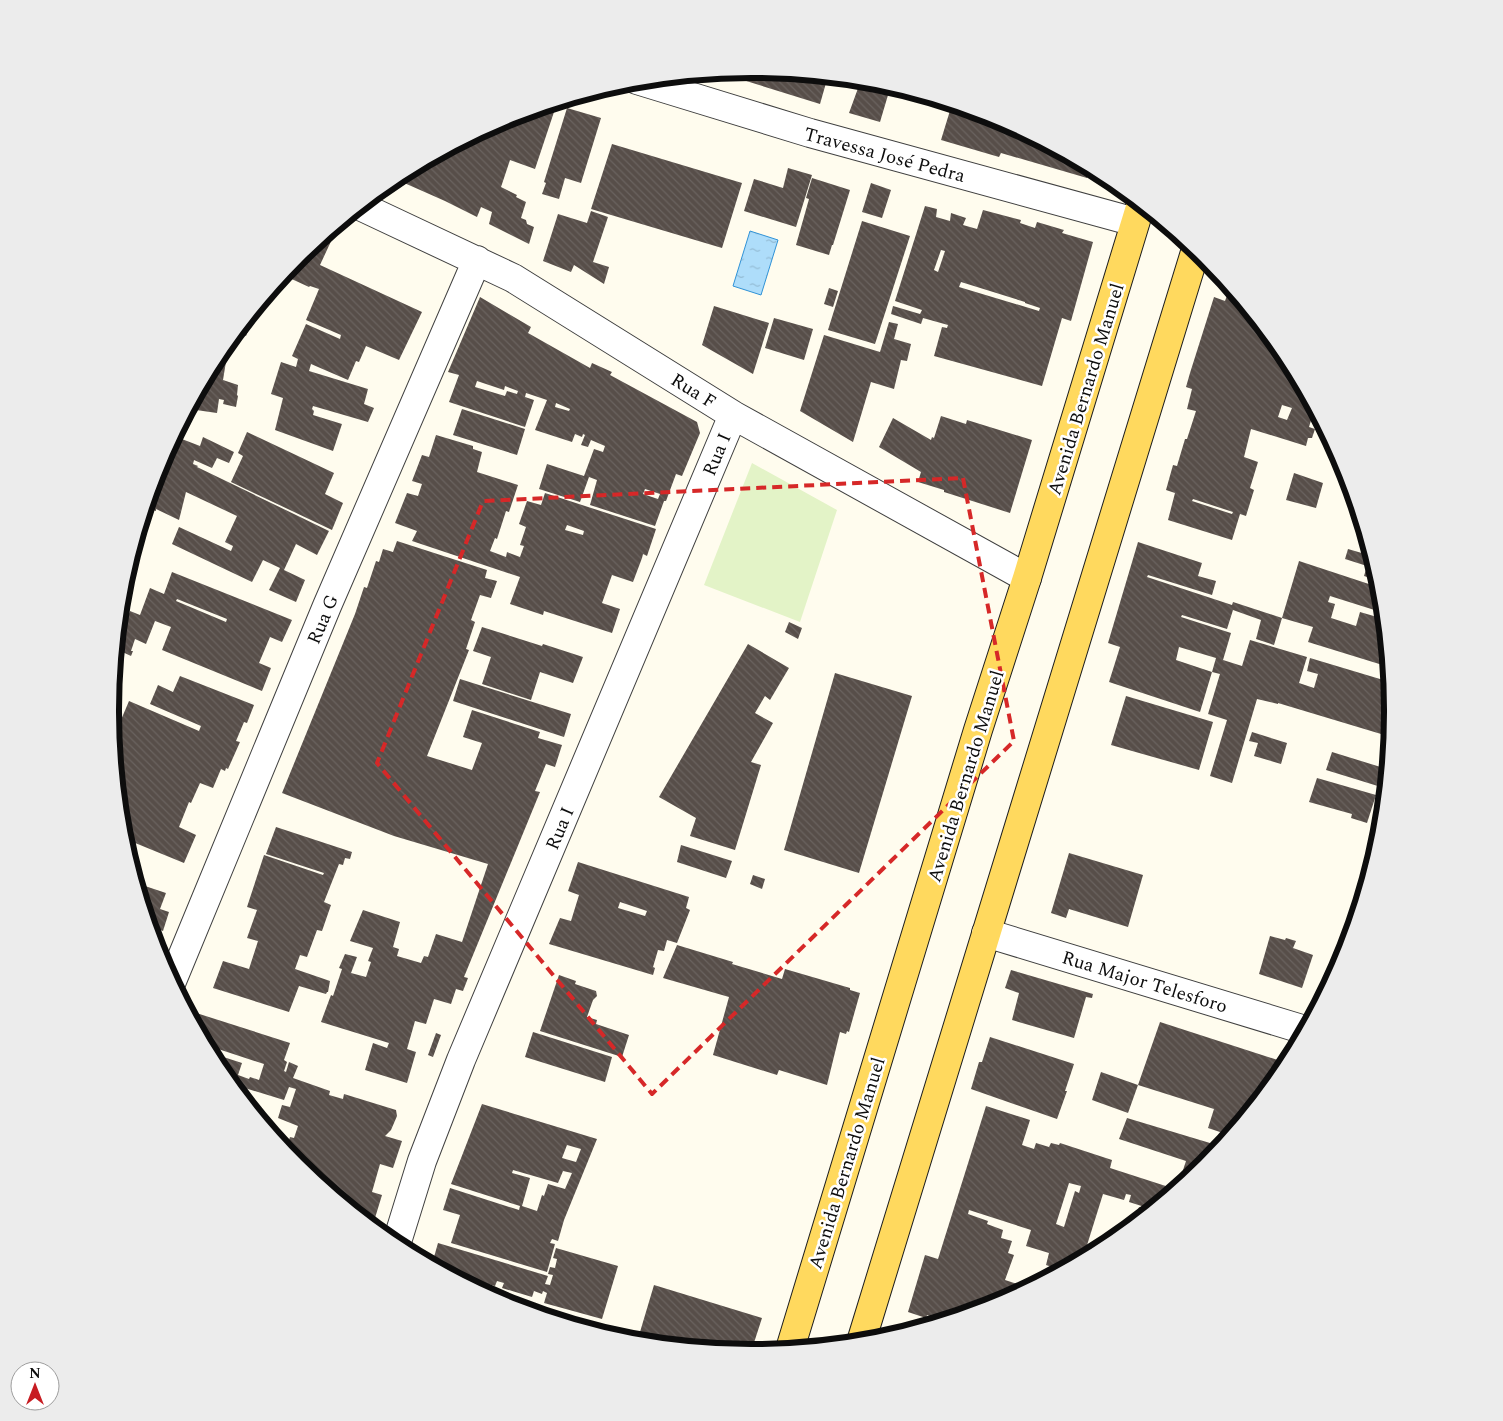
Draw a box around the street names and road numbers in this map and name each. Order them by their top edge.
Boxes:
street label: Travessa José Pedra [801,120,969,191]
street label: Avenida Bernardo Manuel [1040,280,1132,499]
street label: Rua F [665,366,722,417]
street label: Rua I [695,428,739,481]
street label: Rua G [300,590,347,649]
street label: Avenida Bernardo Manuel [920,667,1012,886]
street label: Rua I [538,802,582,855]
street label: Rua Major Telesforo [1058,943,1231,1021]
street label: Avenida Bernardo Manuel [801,1054,893,1273]

